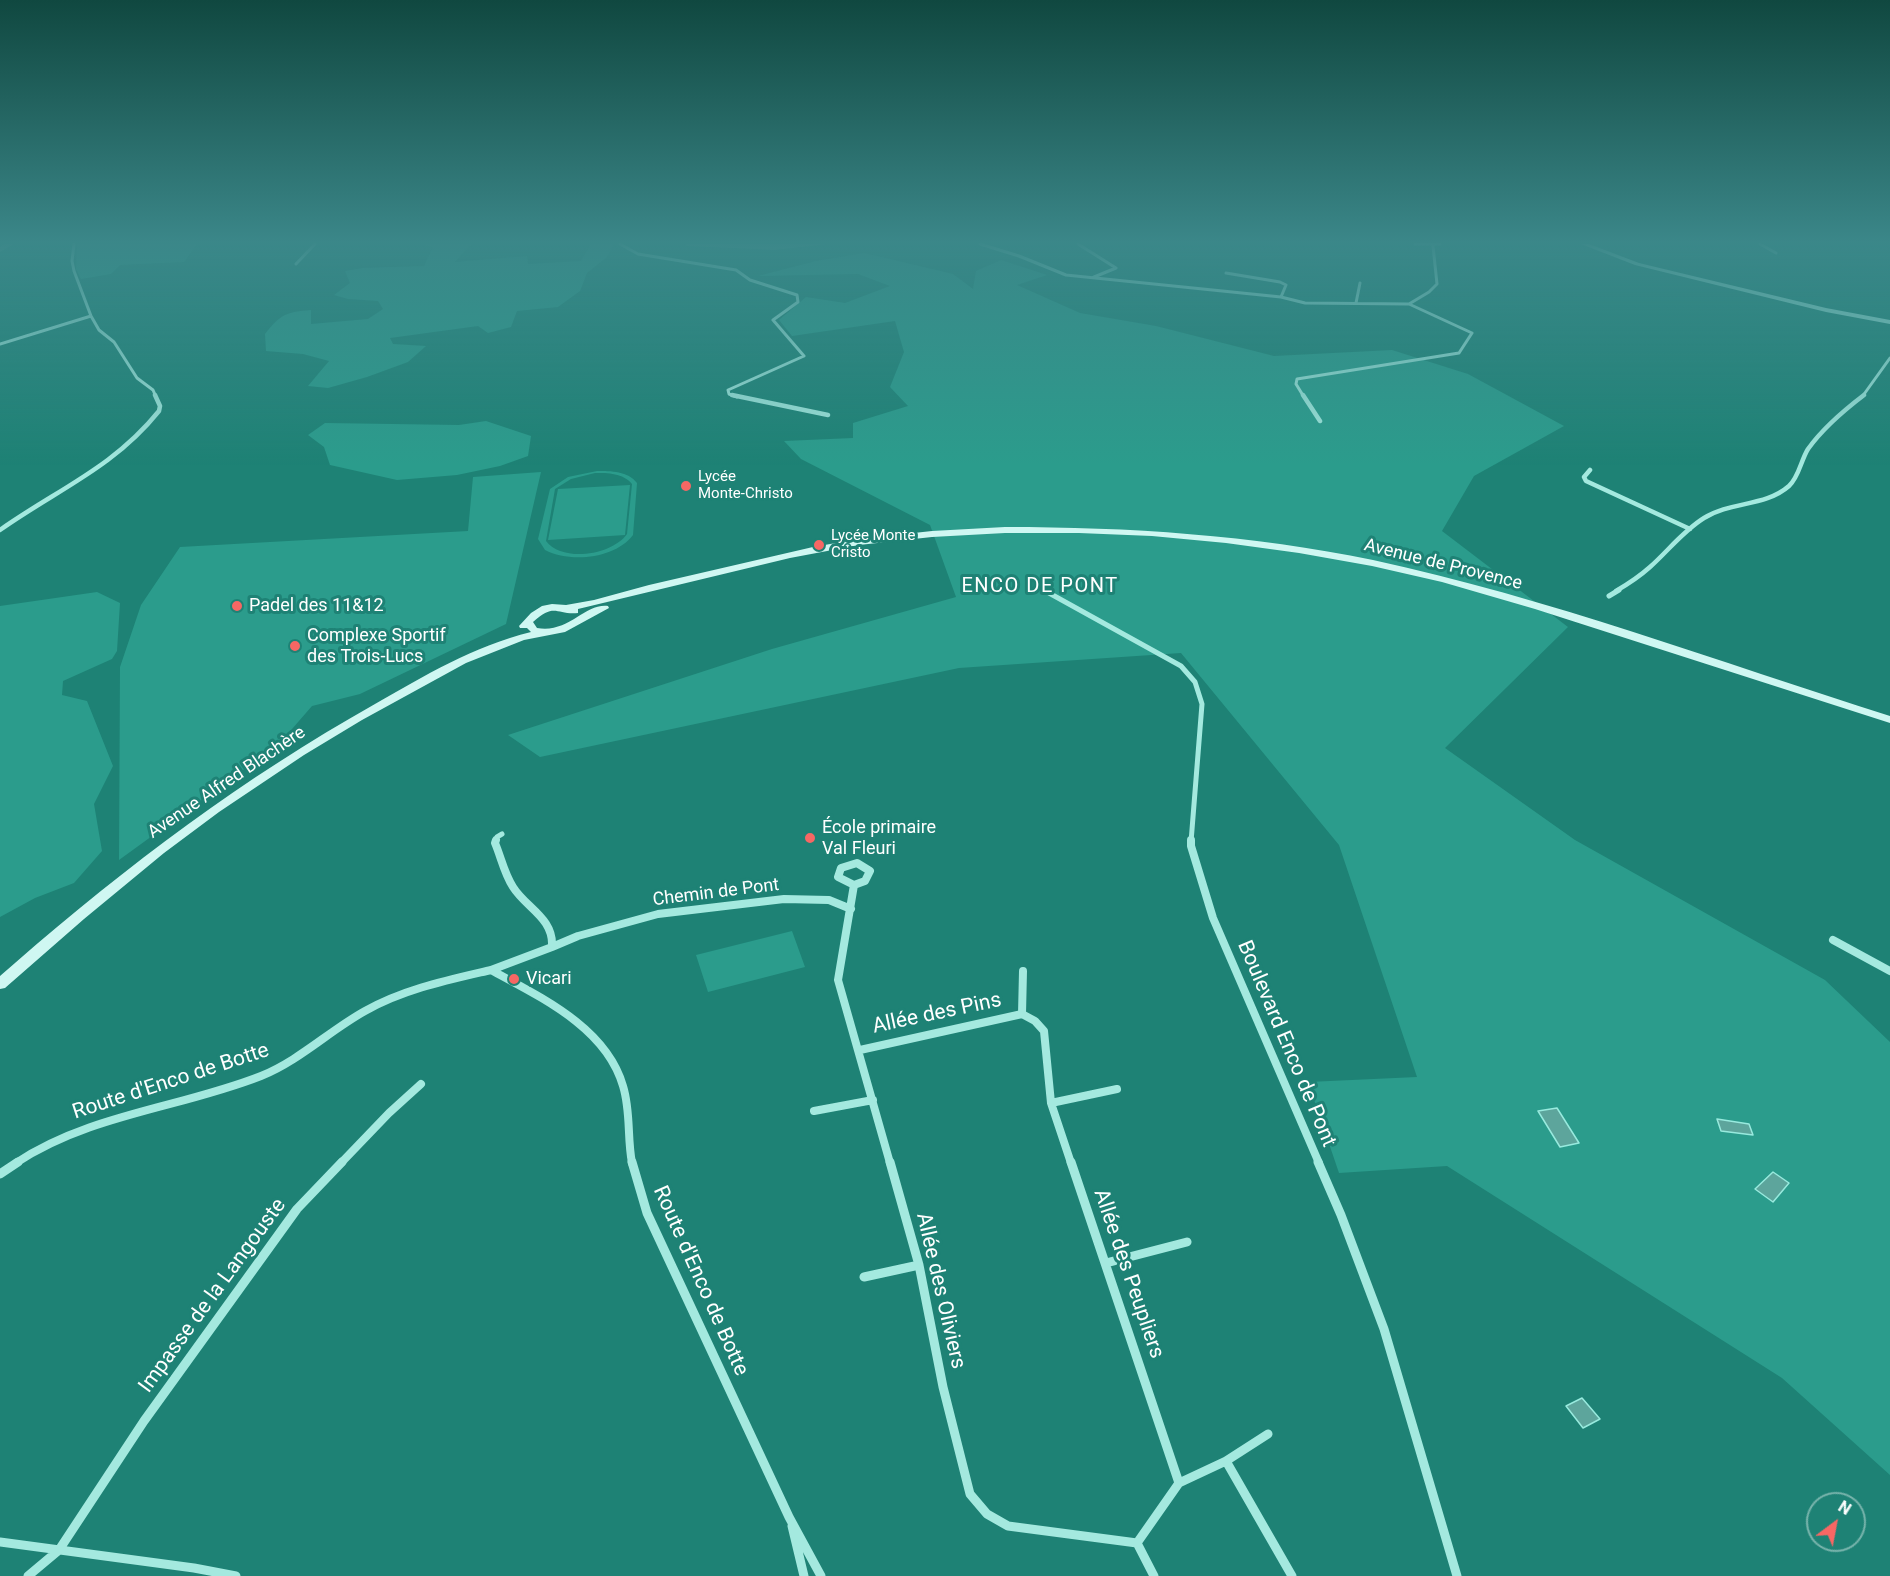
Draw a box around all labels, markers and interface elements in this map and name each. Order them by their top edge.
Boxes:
place label: Lycée Monte-Christo [698,468,793,503]
marker: Lycée Monte-Christo [679,479,693,493]
place label: Lycée Monte Cristo [831,527,915,562]
street label: Avenue de Provence [1362,535,1524,595]
marker: Lycée Monte Cristo [812,538,826,552]
district label: ENCO DE PONT [961,575,1119,599]
place label: Padel des 11&12 [249,595,384,617]
marker: Padel des 11&12 [230,599,244,613]
place label: Complexe Sportif des Trois-Lucs [307,625,446,668]
marker: Complexe Sportif des Trois-Lucs [288,639,302,653]
street label: Avenue Alfred Blachère [144,722,310,844]
place label: École primaire Val Fleuri [822,817,936,860]
marker: École primaire Val Fleuri [803,831,817,845]
street label: Chemin de Pont [652,875,780,911]
street label: Boulevard Enco de Pont [1231,937,1341,1151]
place label: Vicari [526,968,572,990]
marker: Vicari [507,972,521,986]
street label: Allée des Pins [870,988,1004,1040]
street label: Route d'Enco de Botte [70,1038,272,1126]
street label: Route d'Enco de Botte [647,1182,753,1380]
street label: Allée des Peupliers [1087,1186,1169,1362]
street label: Impasse de la Langouste [134,1194,292,1398]
street label: Allée des Oliviers [910,1210,970,1372]
north arrow [1806,1492,1866,1552]
text: N [1835,1497,1855,1519]

